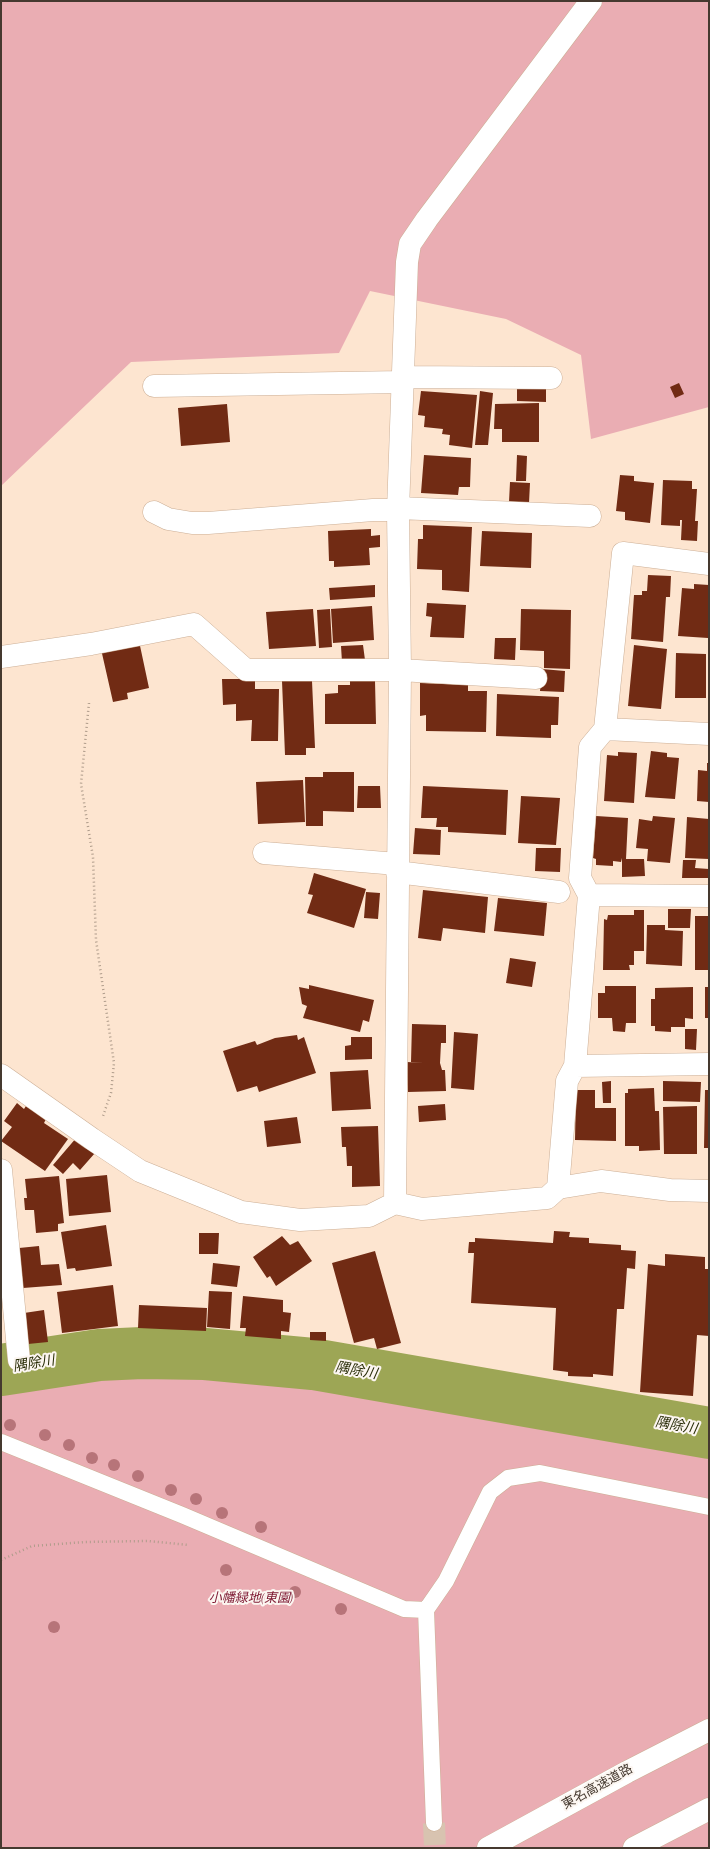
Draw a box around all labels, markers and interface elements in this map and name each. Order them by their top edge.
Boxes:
water label: 隅除川 [12,1353,56,1377]
water label: 隅除川 [334,1360,378,1384]
water label: 隅除川 [654,1415,698,1439]
park label: 小幡緑地(東園) [209,1591,293,1607]
street label: 東名高速道路 [560,1762,636,1814]

